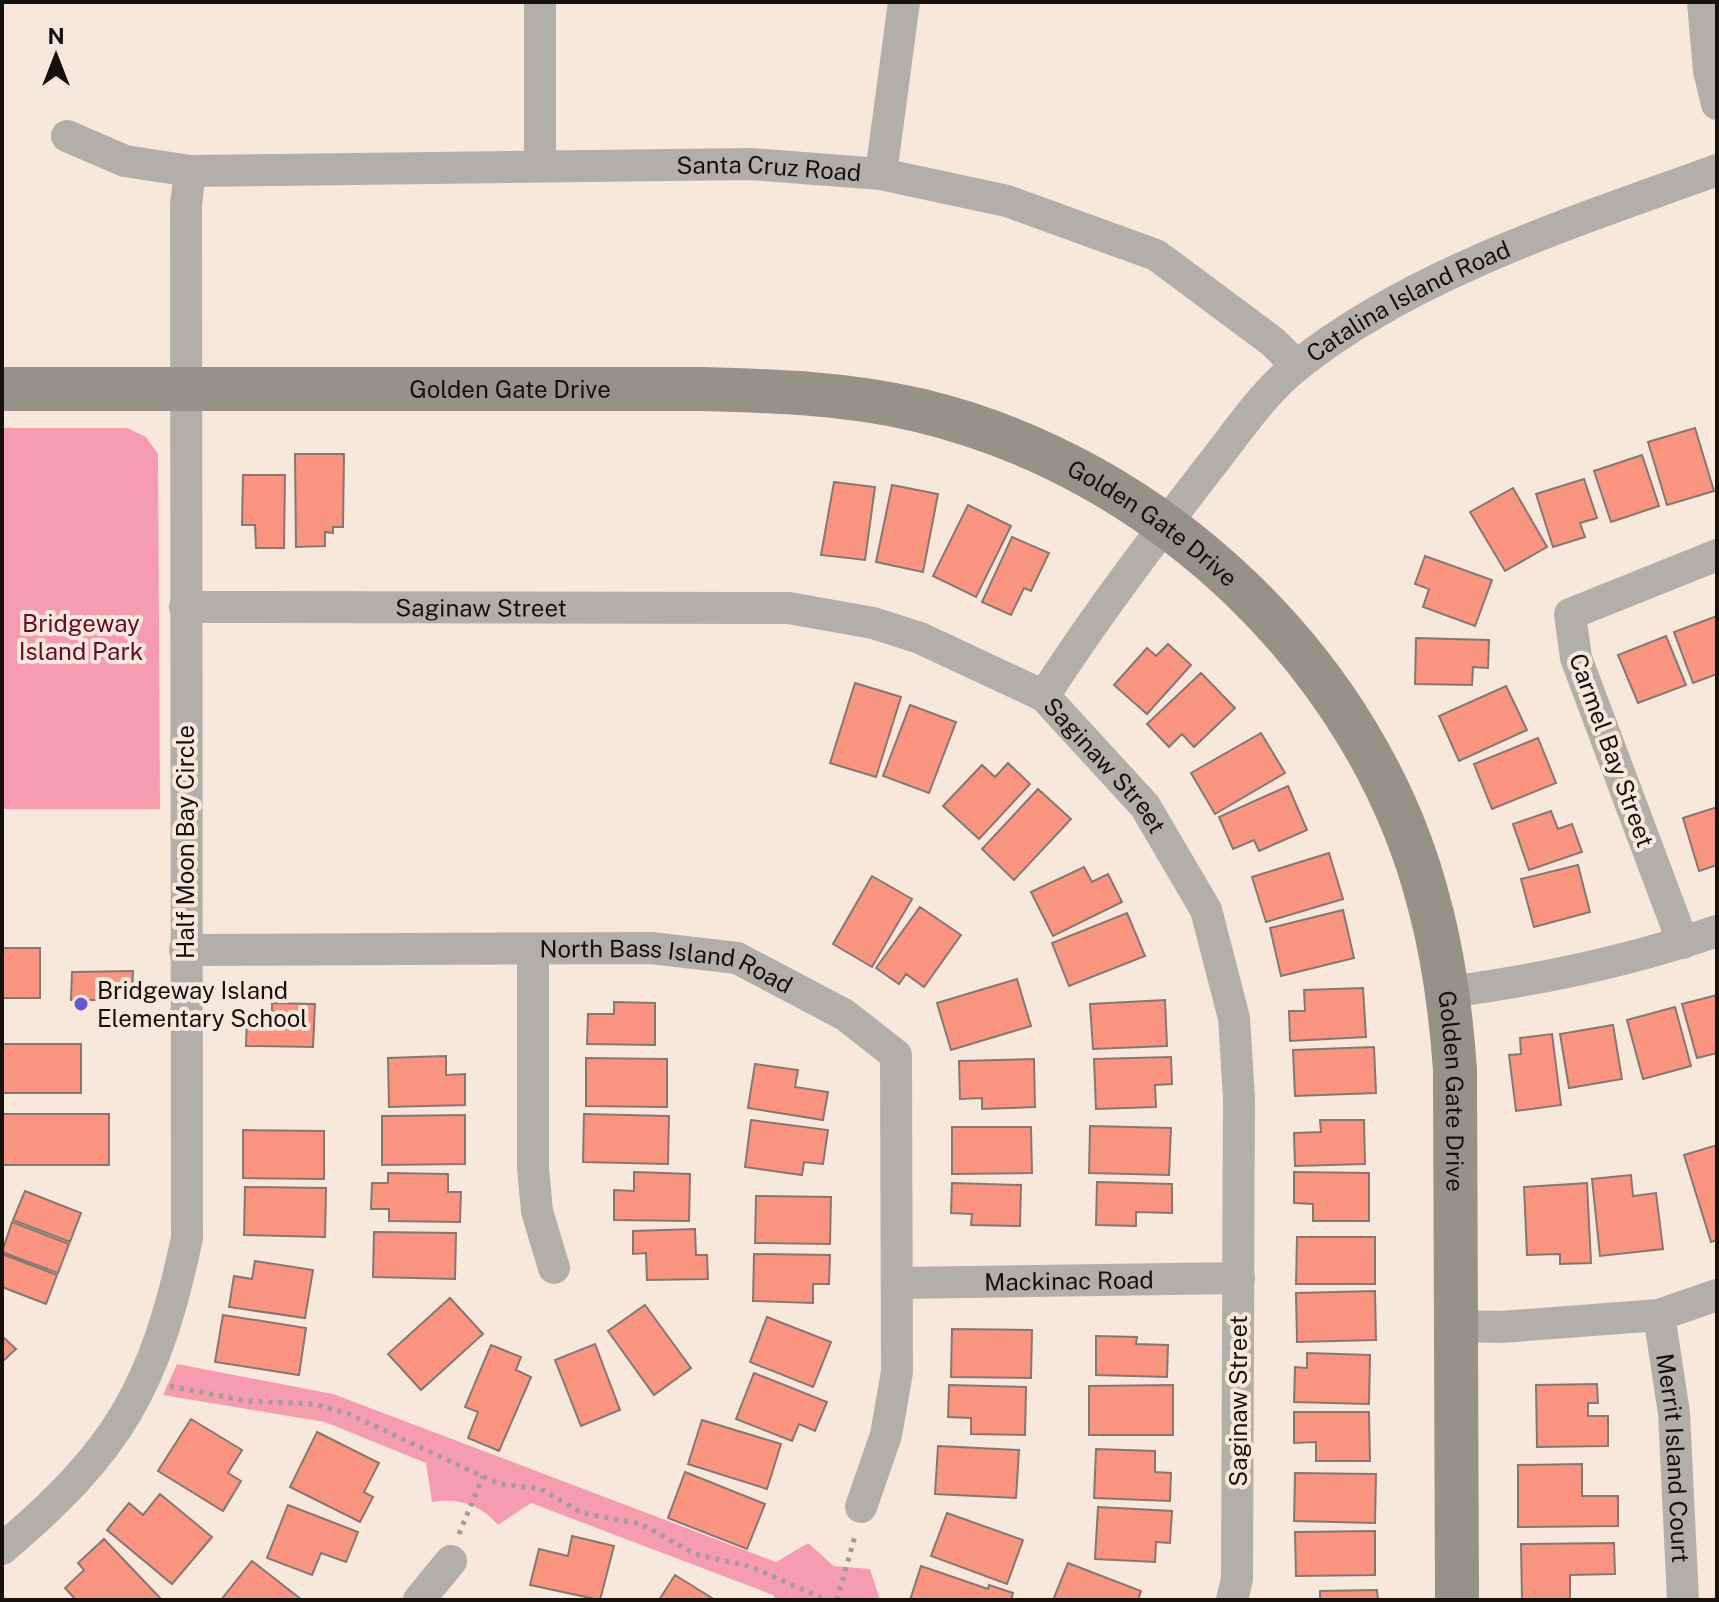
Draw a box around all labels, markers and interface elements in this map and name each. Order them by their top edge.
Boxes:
north arrow [16,16,96,96]
text: N [47,23,65,49]
street label: Santa Cruz Road [676,150,862,186]
street label: Catalina Island Road [1301,235,1514,368]
street label: Golden Gate Drive [409,375,611,403]
street label: Golden Gate Drive [1063,454,1243,592]
street label: Saginaw Street [395,593,567,622]
park label: Bridgeway Island Park [19,609,143,665]
street label: Carmel Bay Street [1564,649,1660,851]
street label: Saginaw Street [1038,691,1172,838]
street label: Half Moon Bay Circle [171,725,199,959]
street label: North Bass Island Road [539,934,797,999]
place label: Bridgeway Island Elementary School [97,976,308,1032]
street label: Golden Gate Drive [1433,989,1469,1192]
marker: Bridgeway Island Elementary School [72,995,90,1013]
street label: Mackinac Road [984,1265,1154,1296]
street label: Saginaw Street [1224,1315,1252,1487]
street label: Merrit Island Court [1651,1351,1695,1564]

